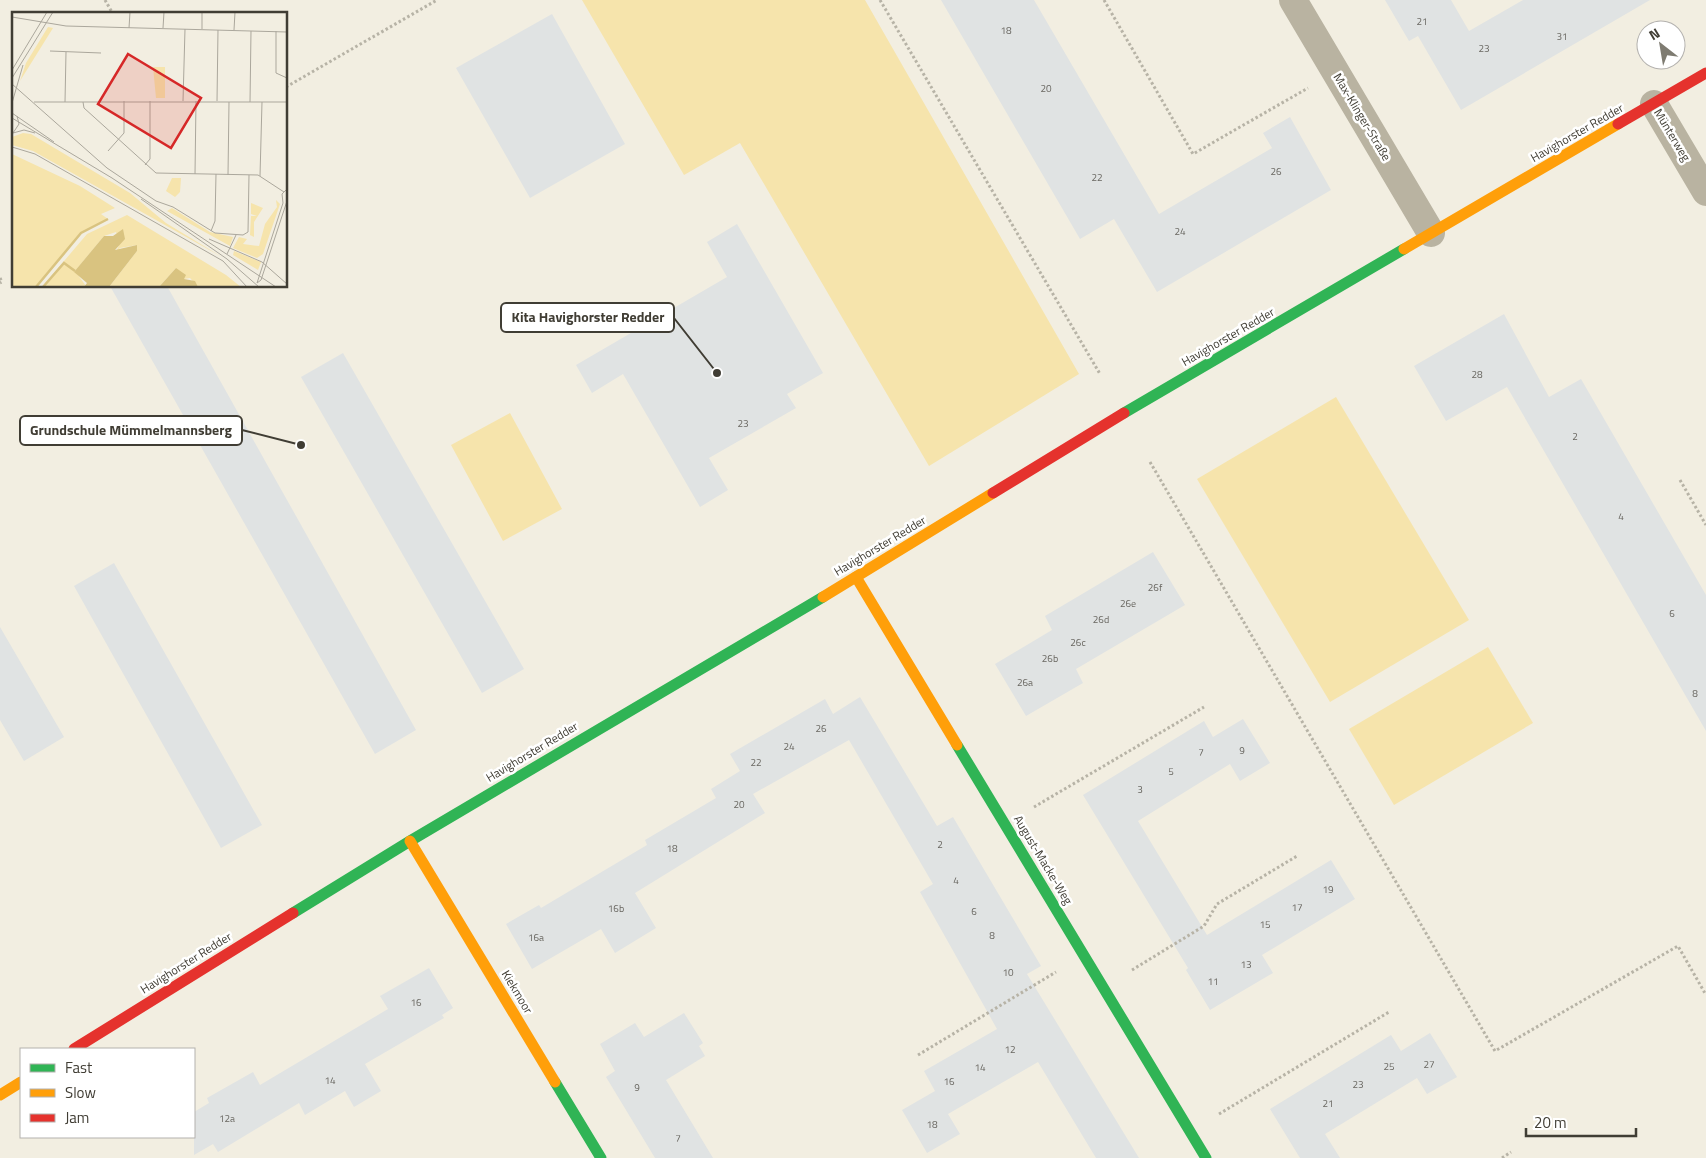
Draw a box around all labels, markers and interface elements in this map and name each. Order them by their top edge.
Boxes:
inset map [12,12,288,288]
house number: 21 [1416,14,1428,29]
north arrow [1636,20,1686,70]
text: N [1644,22,1664,45]
house number: 18 [1000,23,1012,38]
house number: 31 [1556,29,1568,44]
house number: 23 [1478,41,1490,56]
street label: Max-Klinger-Straße [1329,69,1396,164]
house number: 20 [1040,81,1052,96]
street label: Havighorster Redder [1527,98,1627,167]
street label: Münterweg [1649,105,1696,165]
house number: 26 [1270,164,1282,179]
house number: 22 [1091,170,1103,185]
house number: 24 [1174,224,1186,239]
street label: Havighorster Redder [1178,302,1278,371]
callout: Kita Havighorster Redder [501,303,674,332]
text: Kita Havighorster Redder [512,306,664,327]
house number: 28 [1471,367,1483,382]
callout: Grundschule Mümmelmannsberg [20,416,242,445]
house number: 23 [737,416,749,431]
text: Grundschule Mümmelmannsberg [30,419,232,440]
house number: 2 [1572,429,1578,444]
house number: 4 [1618,509,1624,524]
street label: Havighorster Redder [830,511,929,581]
house number: 26f [1148,580,1163,595]
house number: 26e [1120,596,1136,611]
house number: 6 [1669,606,1675,621]
house number: 26d [1093,612,1109,627]
house number: 26c [1070,635,1086,650]
house number: 26b [1042,651,1058,666]
house number: 26a [1017,675,1033,690]
house number: 8 [1692,686,1698,701]
street label: Havighorster Redder [482,717,581,787]
house number: 26 [815,721,827,736]
house number: 24 [783,739,795,754]
house number: 9 [1239,743,1245,758]
house number: 7 [1198,745,1204,760]
house number: 22 [750,755,762,770]
house number: 5 [1168,764,1174,779]
house number: 3 [1137,782,1143,797]
house number: 20 [733,797,745,812]
street label: August-Macke-Weg [1009,811,1078,908]
house number: 2 [937,837,943,852]
house number: 18 [666,841,678,856]
house number: 4 [953,873,959,888]
house number: 19 [1322,882,1334,897]
house number: 17 [1291,900,1303,915]
house number: 16b [608,901,624,916]
house number: 6 [971,904,977,919]
house number: 15 [1259,917,1271,932]
street label: Havighorster Redder [136,927,235,998]
house number: 8 [989,928,995,943]
house number: 16a [528,930,544,945]
house number: 13 [1240,957,1252,972]
house number: 10 [1002,965,1014,980]
street label: Kiekmoor [497,966,538,1017]
house number: 11 [1207,974,1219,989]
house number: 16 [410,995,422,1010]
house number: 12 [1004,1042,1016,1057]
legend [20,1048,195,1138]
text: Fast [65,1056,93,1079]
house number: 27 [1423,1057,1435,1072]
house number: 25 [1383,1059,1395,1074]
house number: 14 [974,1060,986,1075]
house number: 14 [324,1073,336,1088]
house number: 16 [943,1074,955,1089]
house number: 23 [1352,1077,1364,1092]
house number: 9 [634,1080,640,1095]
text: Slow [65,1081,96,1104]
house number: 21 [1322,1096,1334,1111]
text: Jam [65,1106,89,1129]
scale bar [1526,1106,1636,1138]
house number: 12a [219,1111,235,1126]
text: 20 m [1534,1111,1567,1134]
house number: 18 [926,1117,938,1132]
house number: 7 [675,1131,681,1146]

